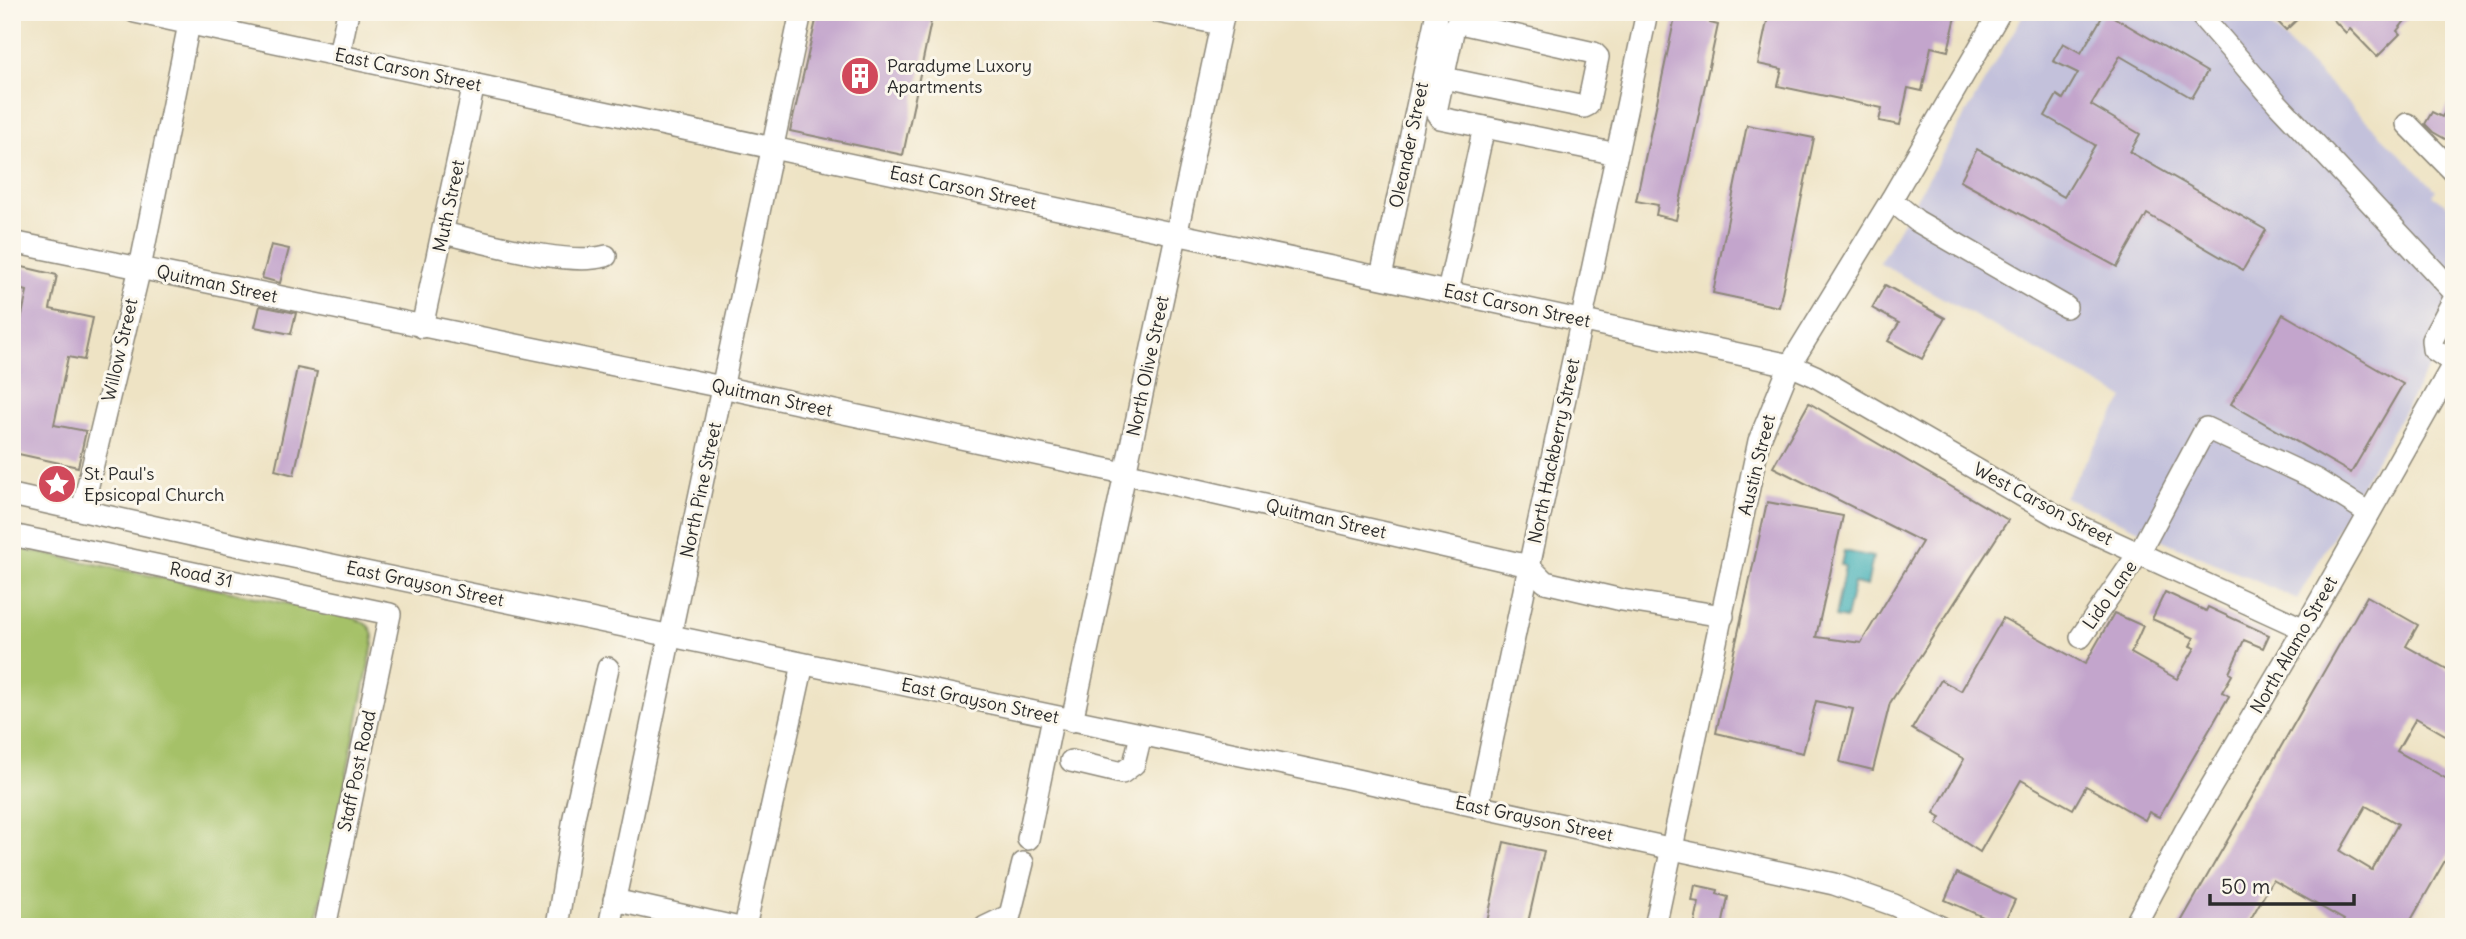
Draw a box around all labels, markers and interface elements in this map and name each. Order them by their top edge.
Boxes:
street label: East Carson Street [333,43,484,96]
place label: Paradyme Luxory Apartments [887,54,1032,98]
building icon: Paradyme Luxory Apartments [839,55,881,97]
street label: Oleander Street [1384,80,1433,210]
street label: Muth Street [428,158,470,254]
street label: East Carson Street [888,161,1039,214]
street label: Quitman Street [155,259,280,308]
street label: East Carson Street [1442,279,1593,332]
street label: North Olive Street [1121,293,1174,438]
street label: Willow Street [96,296,143,404]
street label: North Hackberry Street [1523,356,1584,546]
street label: Quitman Street [710,373,835,422]
street label: Austin Street [1733,412,1780,518]
street label: North Pine Street [675,420,726,560]
street label: West Carson Street [1970,457,2117,550]
place label: St. Paul's Epsicopal Church [84,462,224,506]
place icon: St. Paul's Epsicopal Church [36,463,78,505]
street label: Quitman Street [1264,493,1389,544]
street label: East Grayson Street [344,556,506,611]
street label: Lido Lane [2078,556,2142,634]
street label: Road 31 [168,557,235,592]
street label: North Alamo Street [2245,572,2342,717]
street label: East Grayson Street [899,673,1061,728]
street label: Staff Post Road [332,708,381,834]
street label: East Grayson Street [1453,791,1615,846]
scale bar [2210,862,2354,906]
text: 50 m [2221,873,2270,900]

